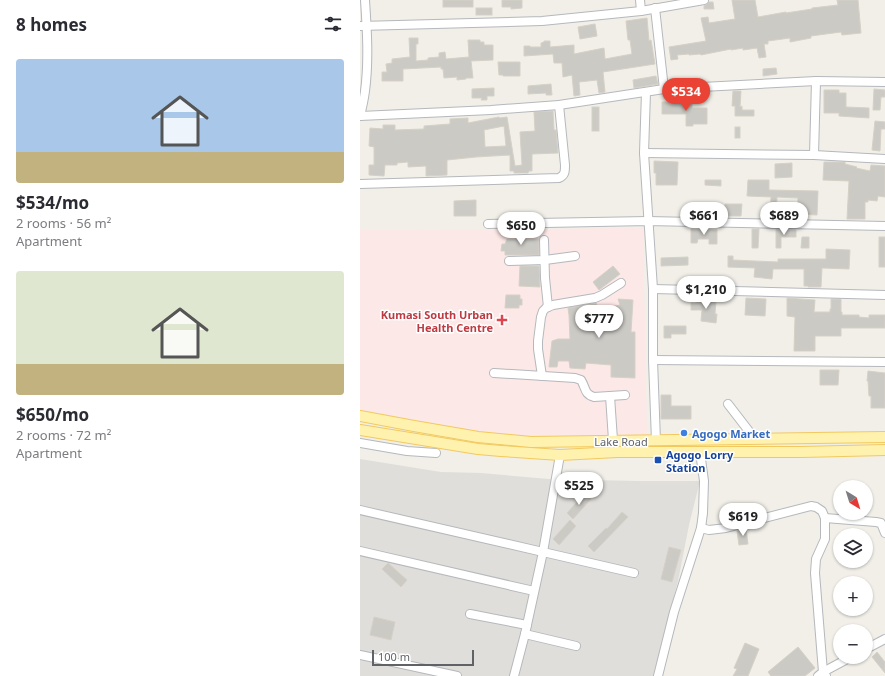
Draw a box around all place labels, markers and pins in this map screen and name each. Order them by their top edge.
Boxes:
pin: $534 [662,78,710,112]
pin: $661 [680,202,728,236]
pin: $689 [760,202,808,236]
pin: $650 [497,212,545,246]
pin: $1,210 [673,276,739,310]
pin: $777 [575,305,623,339]
place label: Kumasi South Urban Health Centre [381,307,493,335]
marker: Kumasi South Urban Health Centre [496,314,508,326]
place label: Agogo Market [692,426,770,441]
marker: Agogo Market [679,428,689,438]
place label: Agogo Lorry Station [666,447,734,475]
marker: Agogo Lorry Station [653,455,663,465]
pin: $525 [555,472,603,506]
pin: $619 [719,503,767,537]

